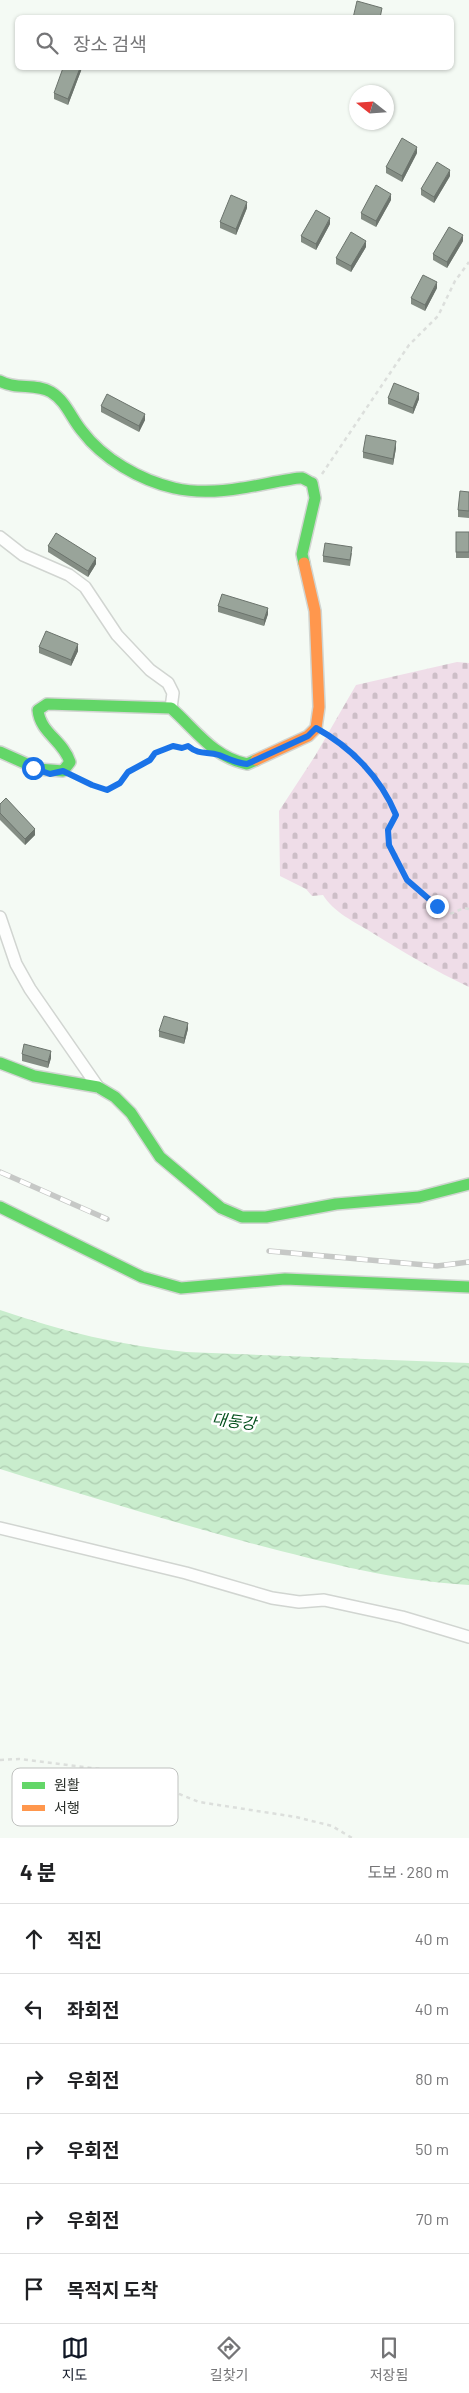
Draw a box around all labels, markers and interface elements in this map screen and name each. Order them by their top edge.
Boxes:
search box [15,15,454,70]
icon: search [33,29,61,57]
text: 장소 검색 [73,32,147,55]
north arrow [349,85,394,130]
route start [22,757,45,780]
route end [426,895,449,918]
water label: 대동강 [211,1408,259,1433]
legend [12,1768,178,1826]
text: 원활 [54,1776,80,1793]
text: 서행 [54,1799,80,1816]
text: 4 분 [20,1859,56,1884]
text: 도보 · 280 m [367,1862,449,1881]
icon: ahead [20,1925,48,1953]
text: 직진 [67,1928,102,1951]
text: 40 m [415,1929,449,1948]
icon: left [20,1995,48,2023]
text: 좌회전 [67,1998,119,2021]
text: 40 m [415,1999,449,2018]
icon: right [20,2065,48,2093]
text: 우회전 [67,2068,119,2091]
text: 80 m [415,2069,449,2088]
icon: right [20,2135,48,2163]
text: 우회전 [67,2138,119,2161]
text: 50 m [415,2139,449,2158]
icon: right [20,2205,48,2233]
text: 우회전 [67,2208,119,2231]
text: 70 m [416,2209,449,2228]
icon: arrive [20,2275,48,2303]
text: 목적지 도착 [67,2278,158,2301]
tab: 지도 [61,2334,89,2384]
tab: 길찾기 [210,2334,248,2384]
tab: 저장됨 [370,2334,408,2384]

